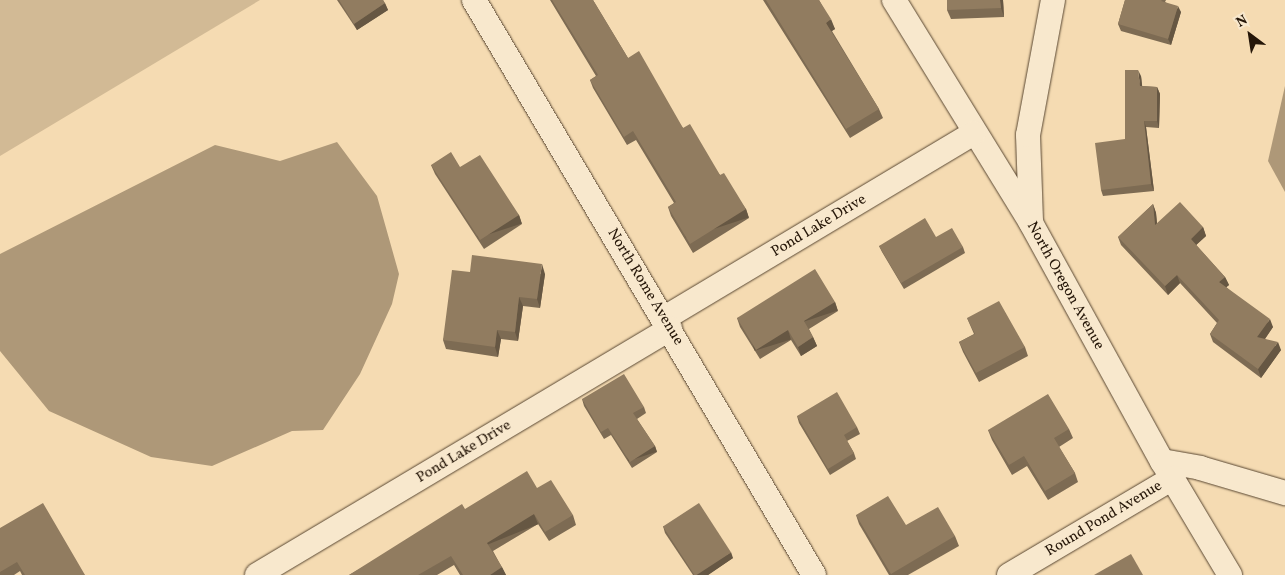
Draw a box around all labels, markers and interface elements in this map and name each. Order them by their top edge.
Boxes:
north arrow [1225,10,1275,60]
text: N [1233,11,1251,32]
street label: Pond Lake Drive [768,191,870,261]
street label: North Oregon Avenue [1022,219,1108,353]
street label: North Rome Avenue [603,225,687,349]
street label: Pond Lake Drive [413,417,515,487]
street label: Round Pond Avenue [1042,477,1166,561]

